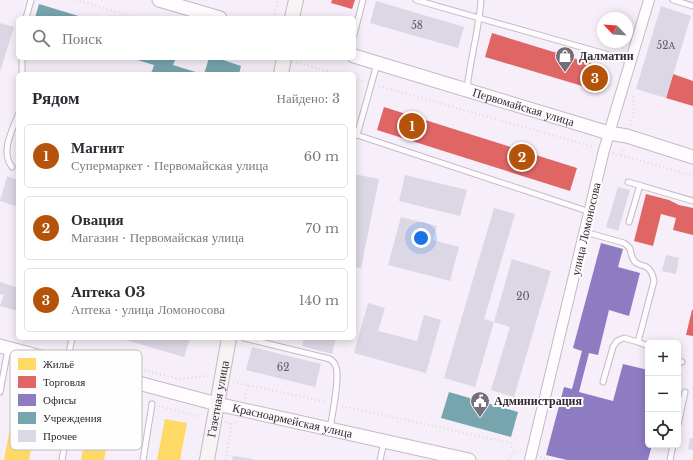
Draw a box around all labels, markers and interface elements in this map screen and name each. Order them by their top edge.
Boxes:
north arrow [597,12,633,48]
search box [16,16,356,60]
house number: 58 [411,19,423,32]
icon: search [30,27,52,49]
text: Поиск [62,29,102,48]
house number: 52А [656,39,676,52]
shop icon: Далматин [554,45,576,73]
place label: Далматин [579,48,634,63]
pin: 3 [582,63,608,93]
street label: Первомайская улица [471,84,577,129]
text: Рядом [32,88,80,109]
text: Найдено: 3 [277,90,340,107]
pin: 1 [399,111,425,141]
text: Магнит [71,138,124,157]
pin: 2 [509,142,535,172]
text: 1 [43,148,49,165]
text: 60 m [304,148,339,165]
text: Супермаркет · Первомайская улица [71,157,268,174]
street label: улица Ломоносова [568,180,604,277]
text: Овация [71,210,124,229]
text: 2 [42,220,50,237]
text: 70 m [306,220,339,237]
your location [411,228,431,248]
text: Магазин · Первомайская улица [71,229,244,246]
text: Аптека 03 [71,282,145,301]
house number: 20 [516,290,530,303]
text: 3 [42,292,50,309]
text: 140 m [299,292,339,309]
text: Аптека · улица Ломоносова [71,301,225,318]
map controls [645,340,681,448]
button: + [645,340,681,376]
legend [10,350,142,450]
text: Жильё [43,357,74,371]
street label: Газетная улица [203,359,232,438]
house number: 62 [277,361,289,374]
text: Торговля [43,375,85,389]
button: − [645,376,681,412]
public building icon: Администрация [469,390,491,418]
text: Офисы [43,393,77,407]
place label: Администрация [494,393,583,408]
street label: Красноармейская улица [231,400,355,441]
text: Учреждения [43,411,102,425]
button: locate [645,412,681,448]
text: Прочее [43,429,77,443]

